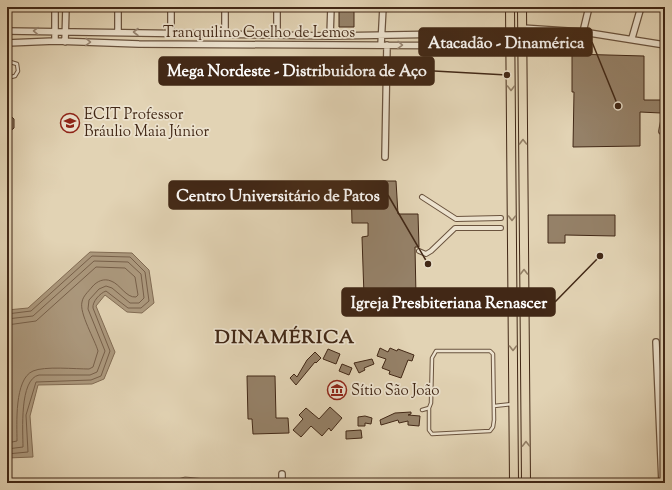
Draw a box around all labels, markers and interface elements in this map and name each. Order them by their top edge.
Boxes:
street label: Tranquilino Coelho de Lemos [163,23,355,44]
one-way arrow [33,27,39,35]
one-way arrow [133,28,139,37]
callout: Atacadão - Dinamérica [419,28,592,56]
text: Atacadão - Dinamérica [428,33,585,56]
one-way arrow [85,38,91,47]
one-way arrow [397,41,403,49]
callout: Mega Nordeste - Distribuidora de Aço [159,57,434,85]
text: Mega Nordeste - Distribuidora de Aço [167,61,427,84]
one-way arrow [507,85,515,91]
place label: ECIT Professor Bráulio Maia Júnior [84,105,210,143]
school or university icon: ECIT Professor Bráulio Maia Júnior [59,112,81,134]
one-way arrow [519,139,527,145]
callout: Centro Universitário de Patos [169,181,388,209]
text: Centro Universitário de Patos [176,186,380,209]
one-way arrow [508,215,516,221]
one-way arrow [520,269,528,275]
callout: Igreja Presbiteriana Renascer [342,288,555,316]
text: Igreja Presbiteriana Renascer [351,293,548,316]
district label: DINAMÉRICA [215,325,355,352]
one-way arrow [509,345,517,351]
museum icon: Sítio São João [326,379,348,401]
place label: Sítio São João [351,381,439,402]
one-way arrow [522,441,530,447]

